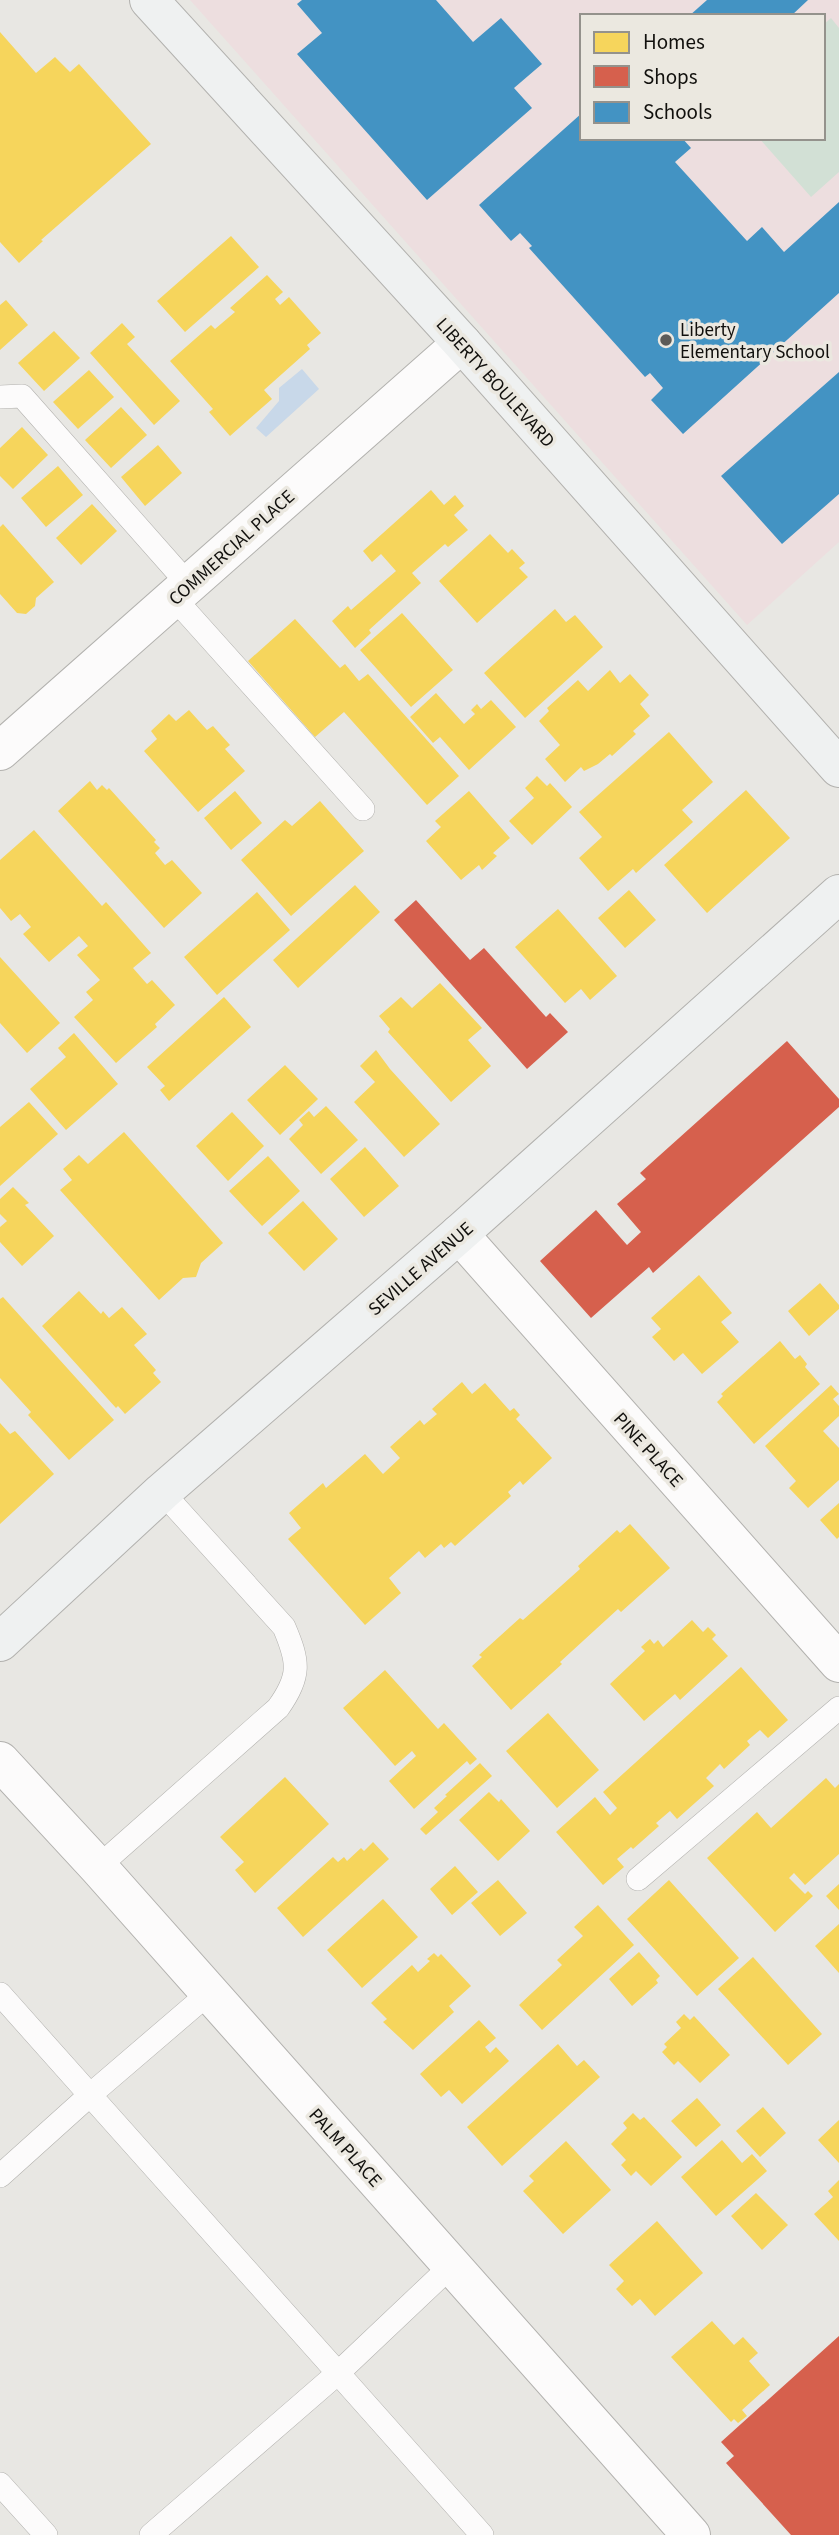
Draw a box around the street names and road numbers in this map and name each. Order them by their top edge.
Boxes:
street label: LIBERTY BOULEVARD [429,312,561,454]
street label: COMMERCIAL PLACE [163,484,301,612]
street label: SEVILLE AVENUE [362,1216,480,1323]
street label: PINE PLACE [607,1406,689,1494]
street label: PALM PLACE [302,2103,388,2193]

